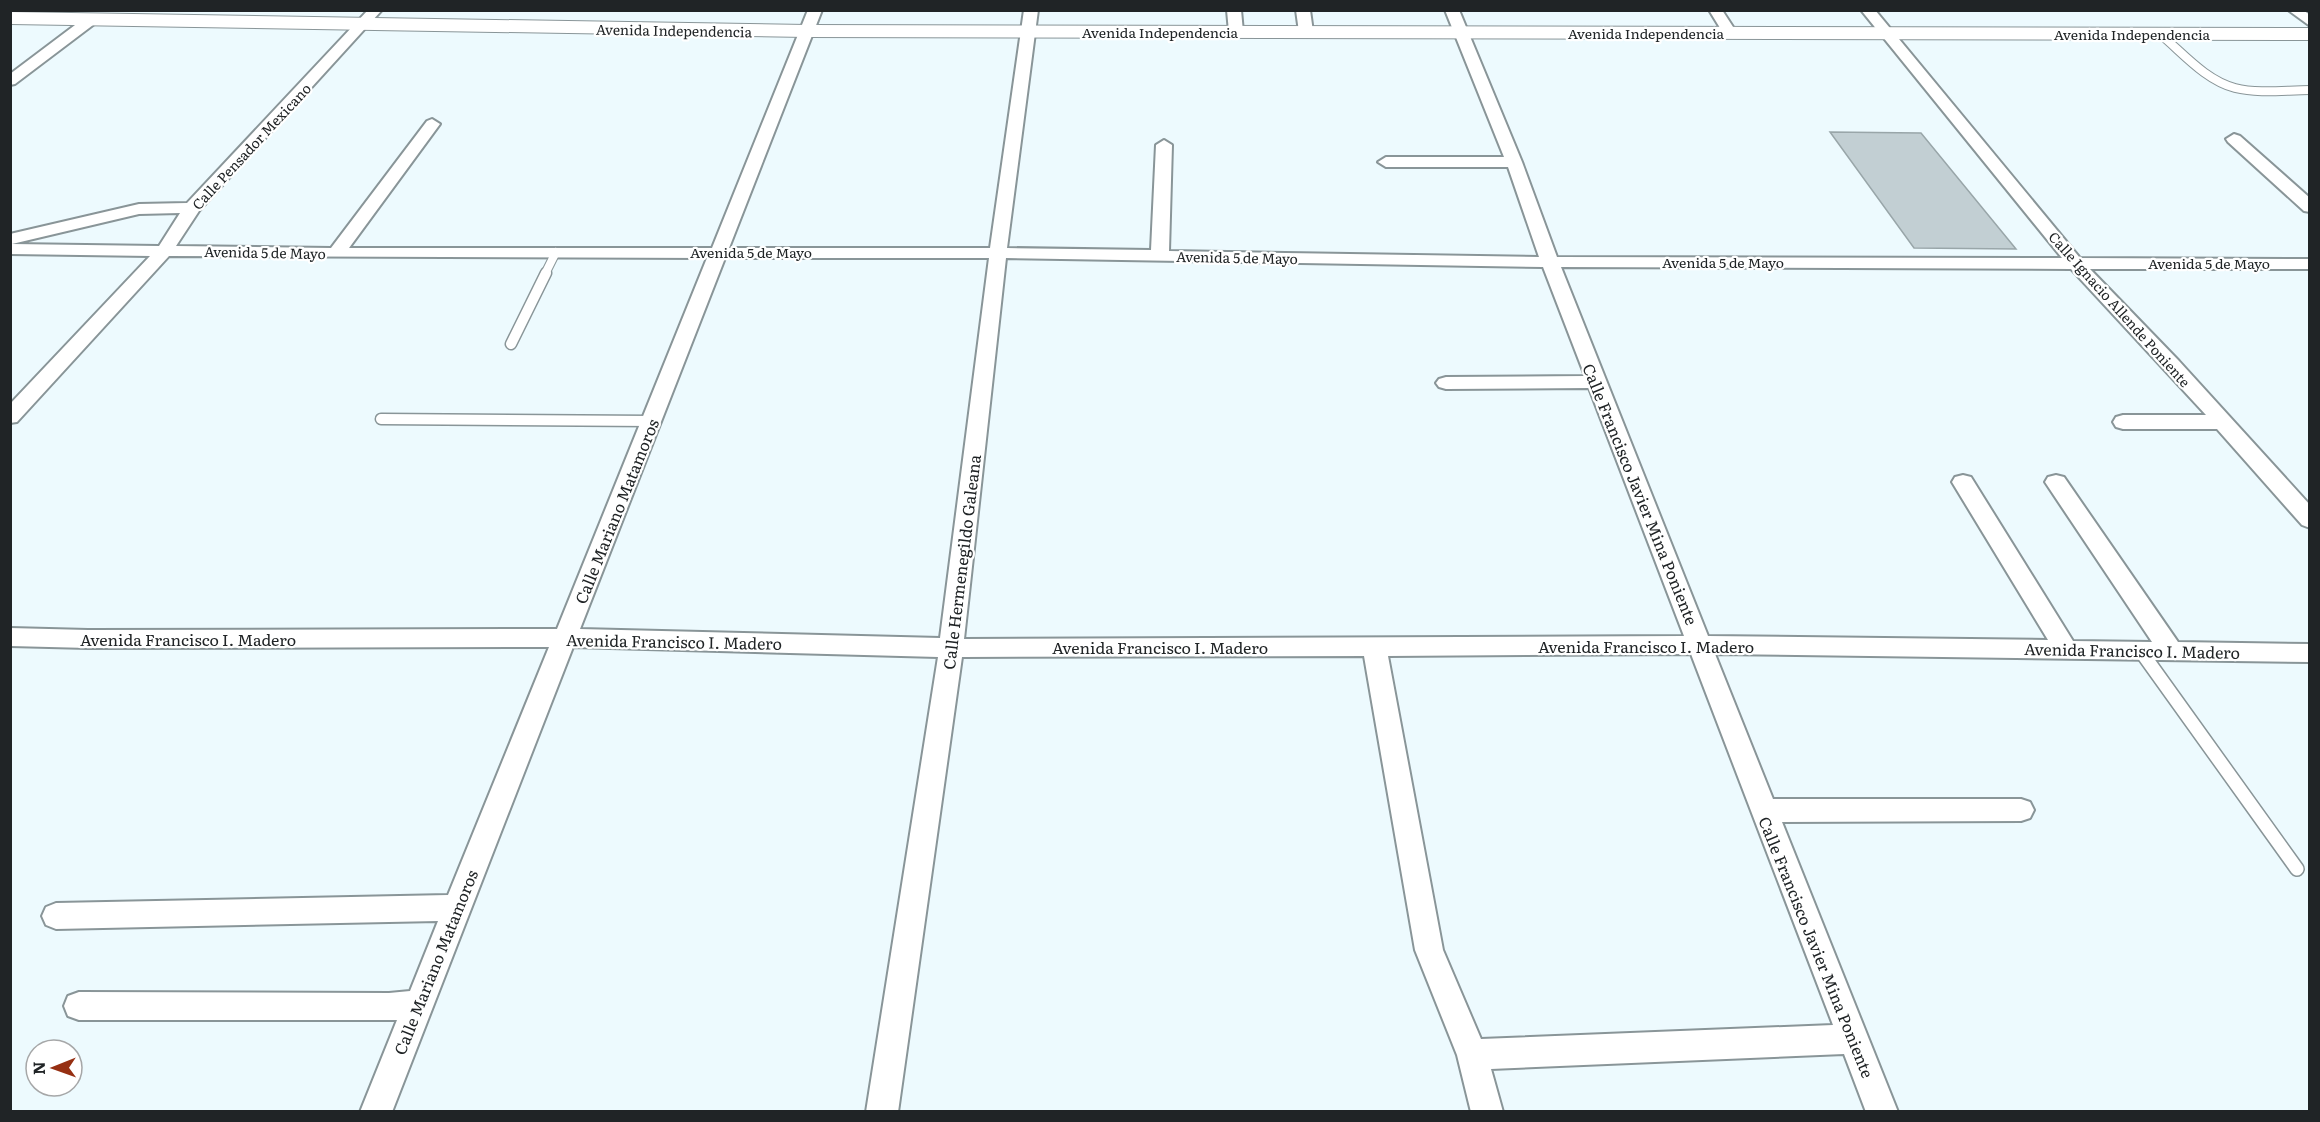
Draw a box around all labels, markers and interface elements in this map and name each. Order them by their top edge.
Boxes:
street label: Avenida Independencia [596,19,753,41]
street label: Avenida Independencia [1082,22,1239,42]
street label: Avenida Independencia [1568,23,1725,43]
street label: Avenida Independencia [2054,24,2211,44]
street label: Calle Pensador Mexicano [187,78,315,214]
street label: Calle Ignacio Allende Poniente [2045,227,2195,391]
street label: Avenida 5 de Mayo [204,241,326,263]
street label: Avenida 5 de Mayo [690,242,812,262]
street label: Avenida 5 de Mayo [1176,246,1298,268]
street label: Avenida 5 de Mayo [1662,252,1784,272]
street label: Avenida 5 de Mayo [2148,253,2270,273]
street label: Calle Francisco Javier Mina Poniente [1577,360,1705,628]
street label: Calle Mariano Matamoros [568,415,664,607]
street label: Calle Hermenegildo Galeana [936,453,986,671]
street label: Avenida Francisco I. Madero [80,627,296,651]
street label: Avenida Francisco I. Madero [566,627,782,655]
street label: Avenida Francisco I. Madero [1538,634,1754,658]
street label: Avenida Francisco I. Madero [1052,635,1268,659]
street label: Avenida Francisco I. Madero [2024,636,2240,664]
street label: Calle Francisco Javier Mina Poniente [1753,813,1881,1081]
street label: Calle Mariano Matamoros [387,866,483,1058]
north arrow [24,1038,84,1098]
text: N [26,1061,50,1075]

